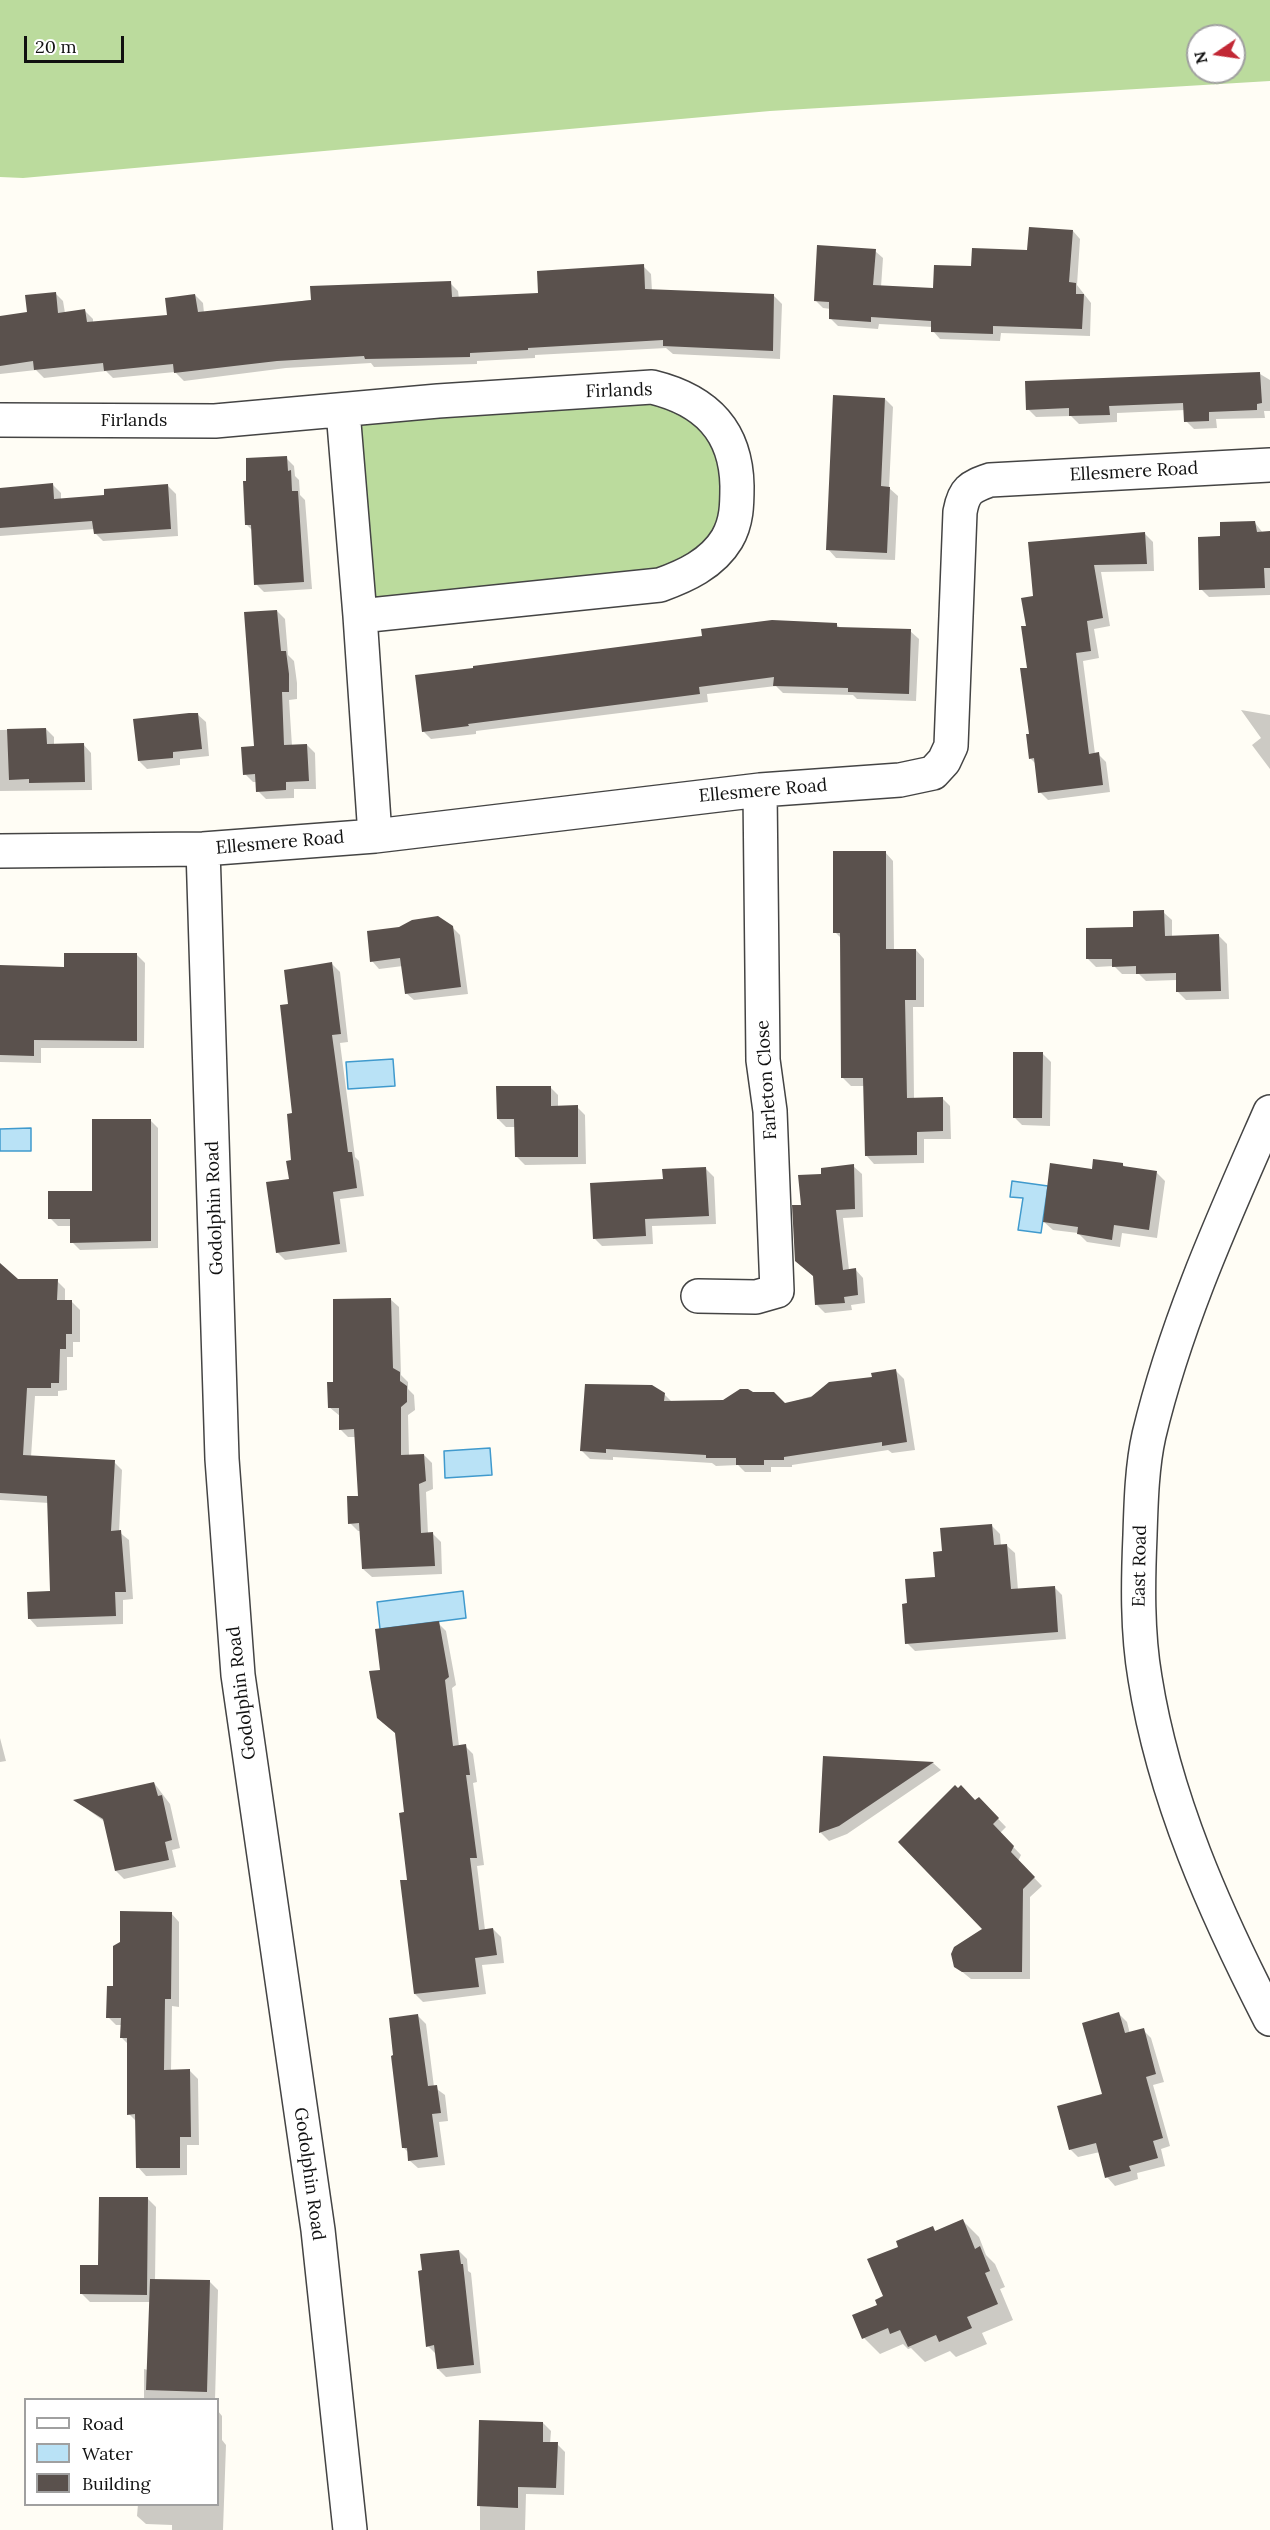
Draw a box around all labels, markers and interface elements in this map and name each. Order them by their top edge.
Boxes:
scale bar [27,24,128,62]
north arrow [1186,24,1246,84]
text: 20 m [35,35,77,58]
text: N [1189,49,1212,66]
street label: Firlands [585,379,653,403]
street label: Firlands [101,410,167,432]
street label: Ellesmere Road [1069,458,1199,486]
street label: Ellesmere Road [698,775,828,807]
street label: Ellesmere Road [215,827,345,859]
street label: Farleton Close [752,1019,782,1141]
street label: Godolphin Road [202,1140,228,1276]
street label: East Road [1128,1525,1152,1607]
street label: Godolphin Road [223,1625,261,1761]
street label: Godolphin Road [289,2106,329,2242]
legend [24,2398,219,2506]
text: Road [82,2412,124,2435]
text: Water [82,2442,133,2465]
text: Building [82,2472,150,2495]

